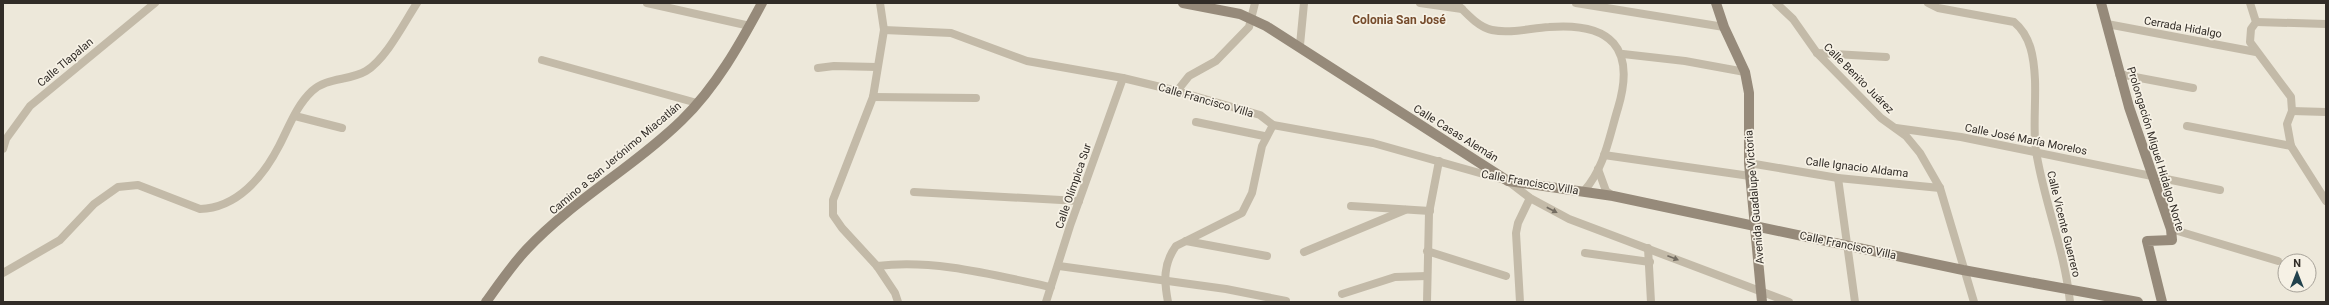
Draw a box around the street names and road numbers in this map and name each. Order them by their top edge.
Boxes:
street label: Cerrada Hidalgo [2143,14,2223,41]
street label: Calle Tlapalan [35,35,96,90]
street label: Calle Benito Juárez [1821,41,1897,117]
street label: Prolongación Miguel Hidalgo Norte [2124,65,2187,233]
street label: Calle Francisco Villa [1157,81,1255,120]
street label: Camino a San Jerónimo Miacatlán [547,99,684,217]
street label: Calle Casas Alemán [1411,102,1501,165]
street label: Calle José María Morelos [1964,121,2088,158]
street label: Avenida Guadalupe Victoria [1742,129,1767,265]
street label: Calle Olímpica Sur [1053,142,1094,231]
street label: Calle Ignacio Aldama [1805,155,1909,180]
street label: Calle Francisco Villa [1480,168,1580,197]
street label: Calle Vicente Guerrero [2044,170,2083,279]
street label: Calle Francisco Villa [1798,229,1897,262]

